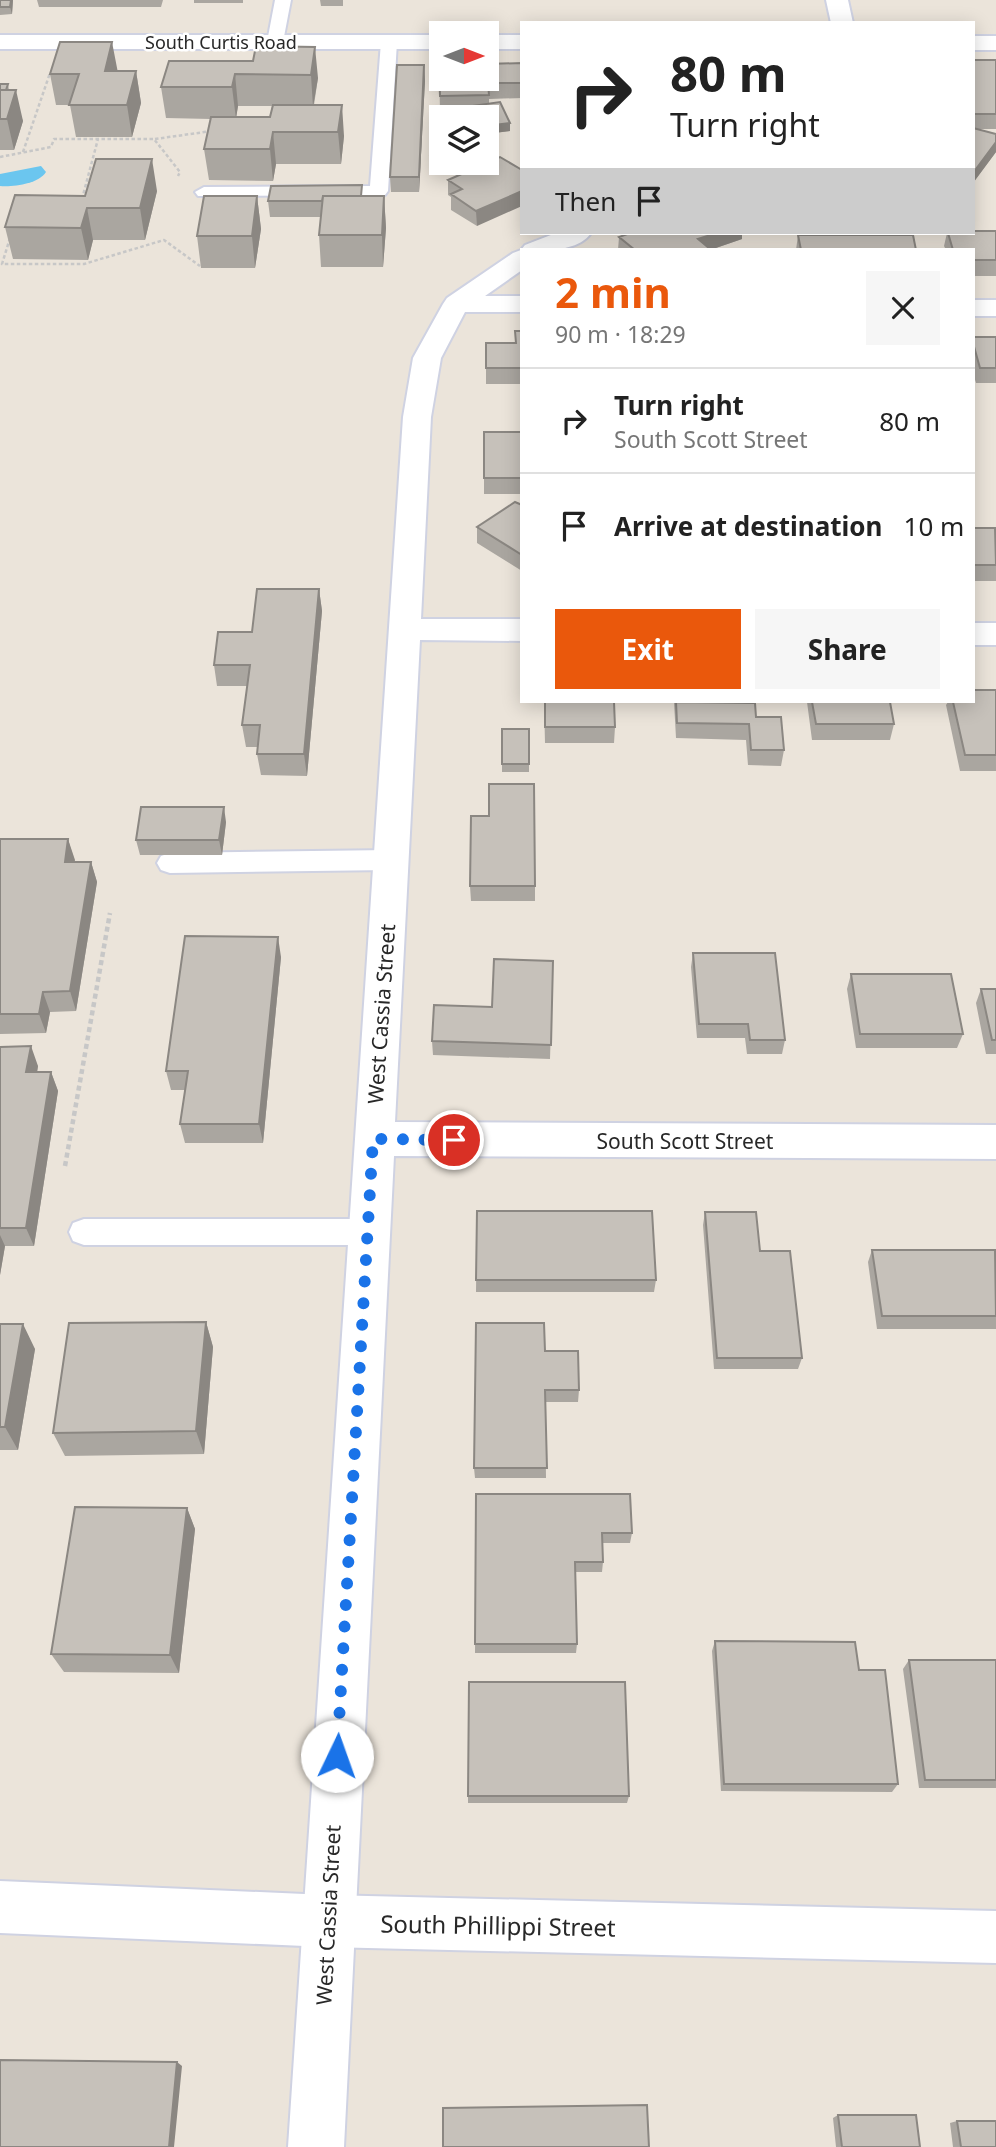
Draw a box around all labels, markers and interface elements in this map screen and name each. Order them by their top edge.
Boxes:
north arrow [429,21,499,91]
map controls [429,21,499,175]
street label: South Curtis Road [145,30,297,54]
text: 80 m [670,40,787,106]
icon: right [555,49,646,140]
text: Turn right [670,103,820,146]
button: layers [429,105,499,175]
icon: arrive [630,182,668,220]
text: Then [555,183,616,219]
text: 2 min [555,263,671,320]
button: close [866,271,940,345]
text: 90 m · 18:29 [555,318,686,350]
text: Turn right [614,387,744,423]
icon: right [555,402,593,440]
text: 80 m [879,403,940,439]
text: South Scott Street [614,423,808,455]
icon: arrive [555,507,593,545]
text: Arrive at destination [614,508,883,544]
text: 10 m [904,508,964,544]
button: Exit [555,609,741,689]
button: Share [755,609,940,689]
street label: West Cassia Street [361,923,401,1105]
pin [424,1110,484,1170]
icon: arrive [435,1121,473,1159]
street label: South Scott Street [597,1127,774,1155]
position arrow [300,1719,374,1793]
street label: West Cassia Street [309,1824,347,2006]
street label: South Phillippi Street [380,1906,616,1944]

